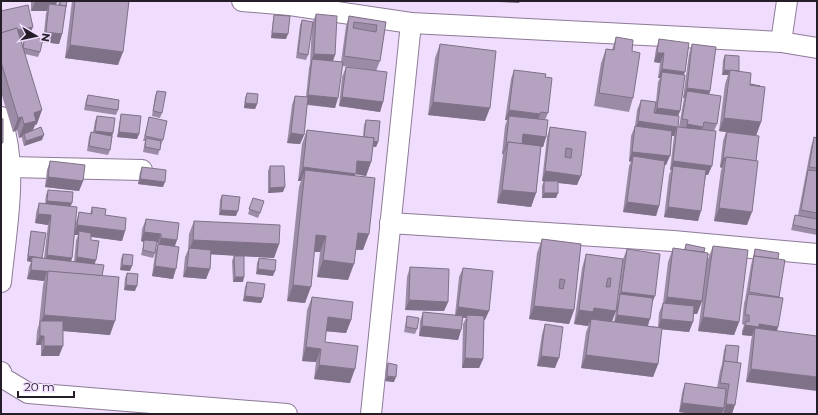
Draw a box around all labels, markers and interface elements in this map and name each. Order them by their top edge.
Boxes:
north arrow [16,16,56,56]
text: N [38,32,53,43]
scale bar [18,373,74,399]
text: 20 m [24,379,55,394]

